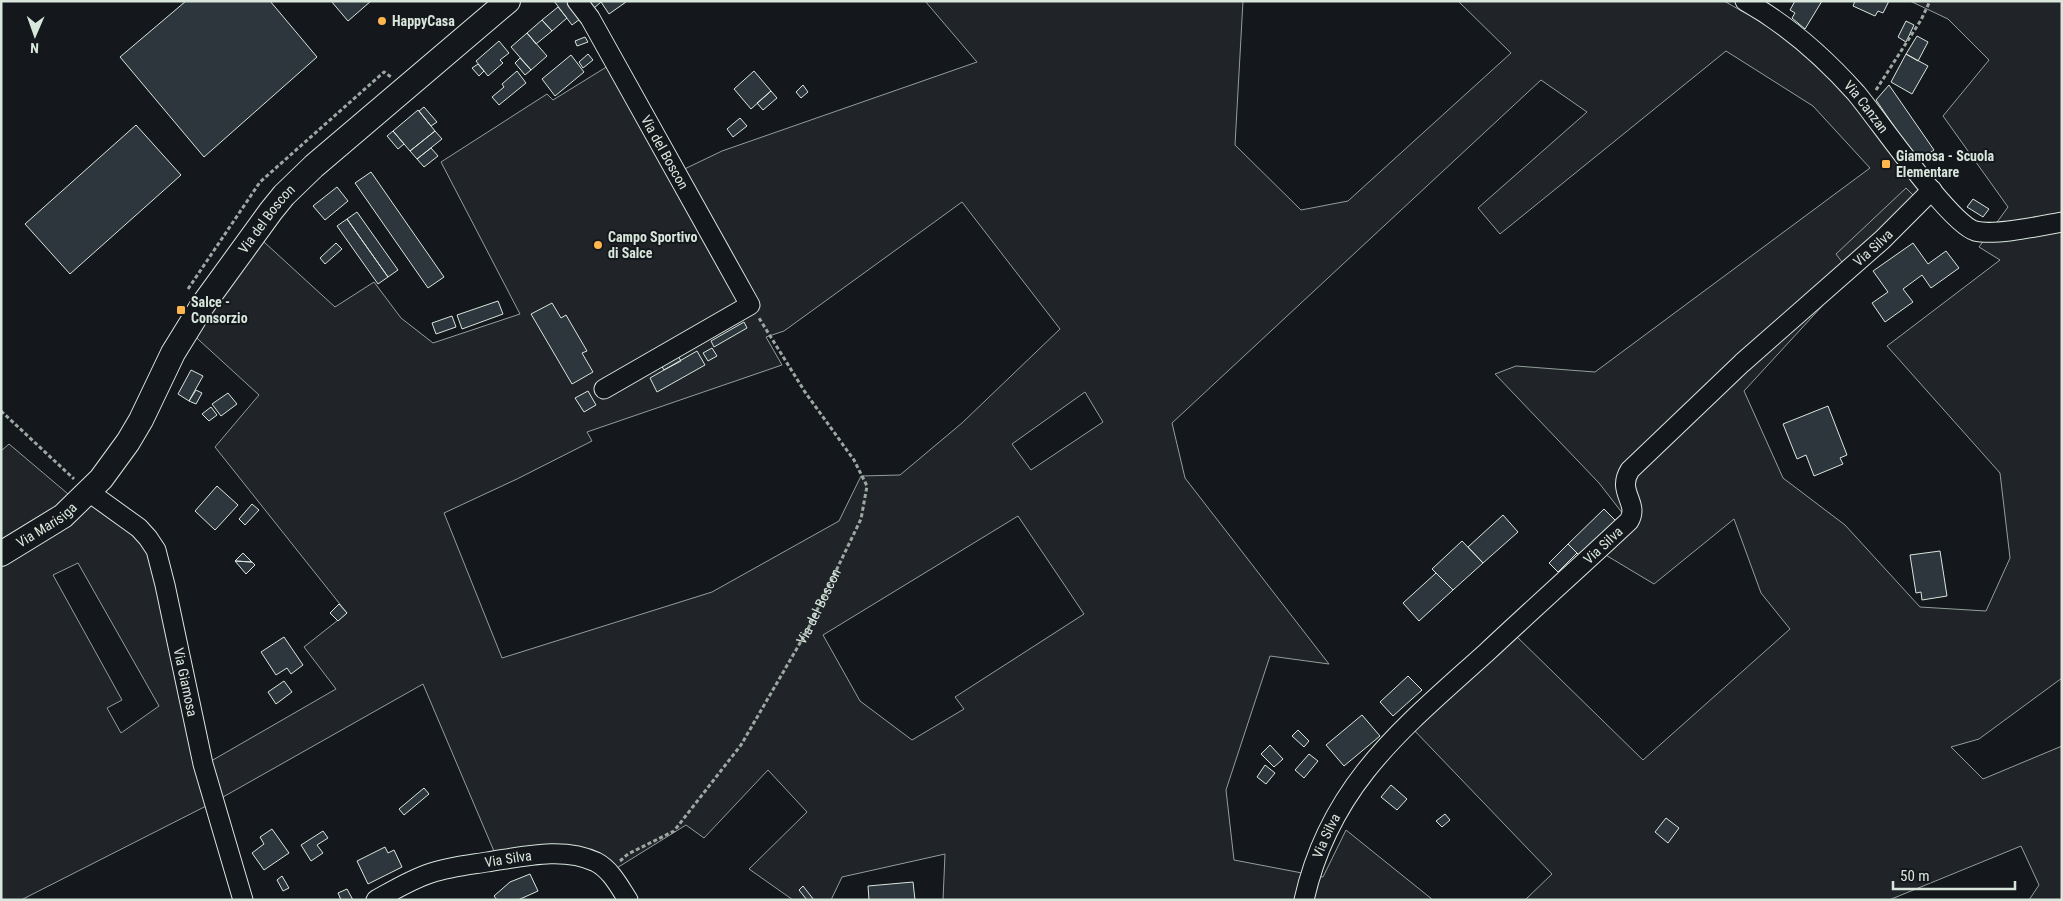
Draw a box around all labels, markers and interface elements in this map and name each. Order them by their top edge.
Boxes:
north arrow [10,10,60,60]
place label: HappyCasa [392,13,455,29]
marker: HappyCasa [376,15,388,27]
text: N [30,40,39,56]
street label: Via Canzan [1841,77,1892,136]
street label: Via del Boscon [638,112,692,192]
place label: Giamosa - Scuola Elementare [1896,148,1994,180]
marker: Giamosa - Scuola Elementare [1880,158,1892,170]
street label: Via del Boscon [235,181,298,256]
street label: Via Silva [1850,226,1896,270]
place label: Campo Sportivo di Salce [608,229,698,261]
marker: Campo Sportivo di Salce [592,239,604,251]
place label: Salce - Consorzio [191,294,248,326]
marker: Salce - Consorzio [175,304,187,316]
street label: Via Marisiga [13,499,80,551]
street label: Via Silva [1580,523,1626,567]
street label: Via del Boscon [793,566,844,647]
street label: Via Giamosa [171,646,201,718]
street label: Via Silva [1309,811,1343,860]
street label: Via Silva [484,847,533,870]
scale bar [1893,858,2016,890]
text: 50 m [1900,867,1930,885]

